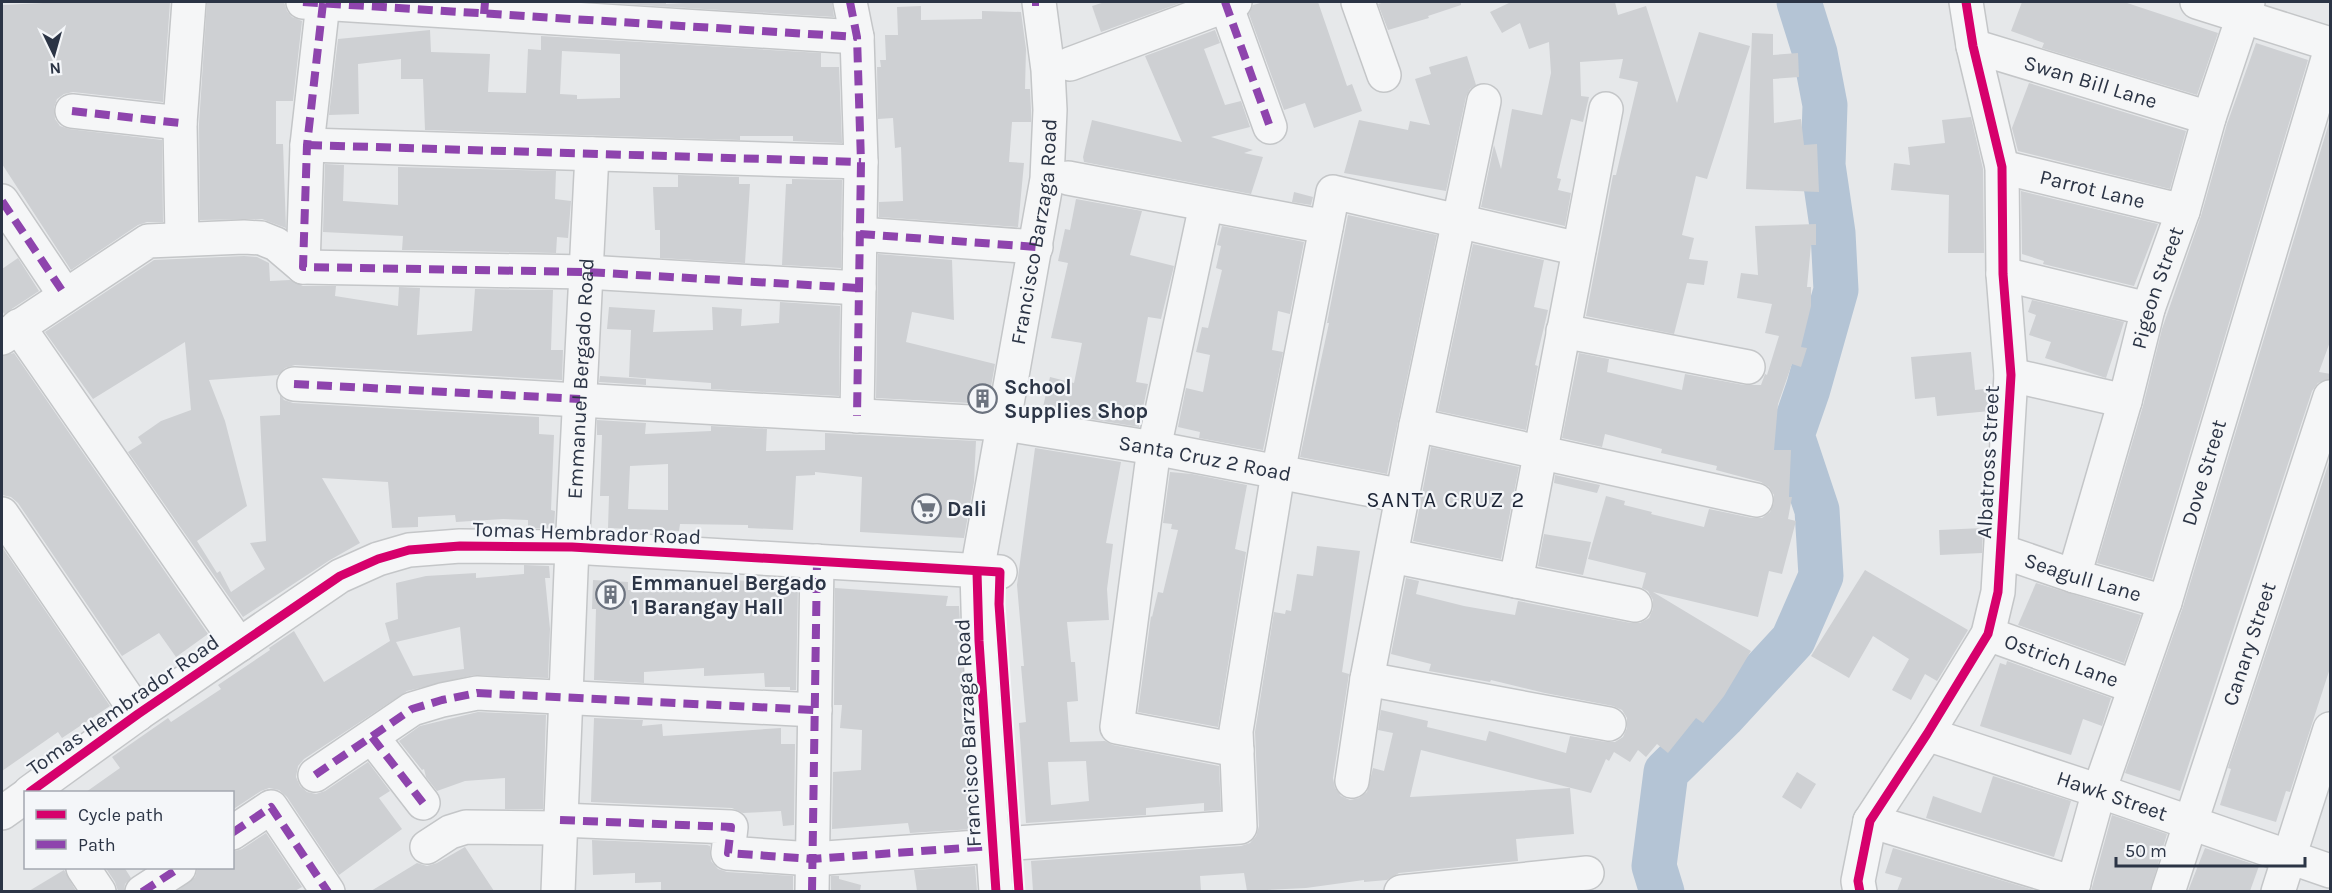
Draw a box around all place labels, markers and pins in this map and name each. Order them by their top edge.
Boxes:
place label: School Supplies Shop [1004,375,1148,423]
building icon: School Supplies Shop [967,383,999,415]
supermarket icon: Dali [910,493,942,525]
place label: Dali [947,497,987,521]
place label: Emmanuel Bergado 1 Barangay Hall [631,571,827,619]
building icon: Emmanuel Bergado 1 Barangay Hall [594,579,626,611]

